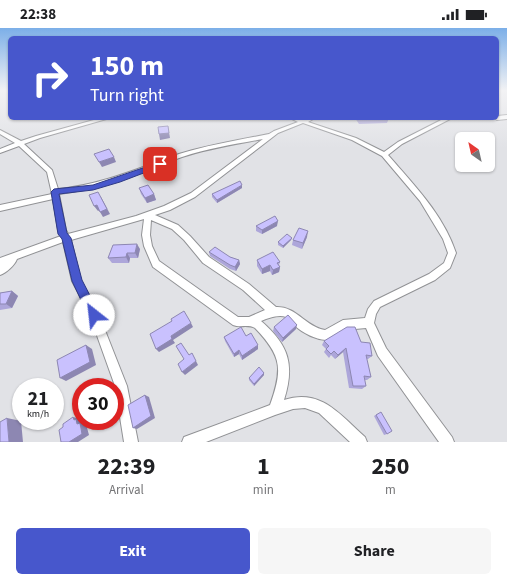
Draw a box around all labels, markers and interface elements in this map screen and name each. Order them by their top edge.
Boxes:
text: 22:38 [20,4,56,25]
text: 150 m [90,46,164,86]
icon: right [24,52,76,104]
text: Turn right [90,83,164,108]
north arrow [455,132,495,172]
map controls [455,132,495,172]
pin [143,147,177,181]
icon: arrive [149,153,171,175]
position arrow [73,294,115,336]
speed limit sign: 30 [72,378,124,430]
text: 21 [27,385,49,413]
text: km/h [27,407,49,421]
text: 22:39 [97,449,155,484]
text: 1 [257,449,270,484]
text: 250 [371,449,409,484]
text: Arrival [109,481,144,499]
text: min [253,481,274,499]
text: m [385,481,396,499]
button: Exit [16,528,250,574]
button: Share [258,528,491,574]

